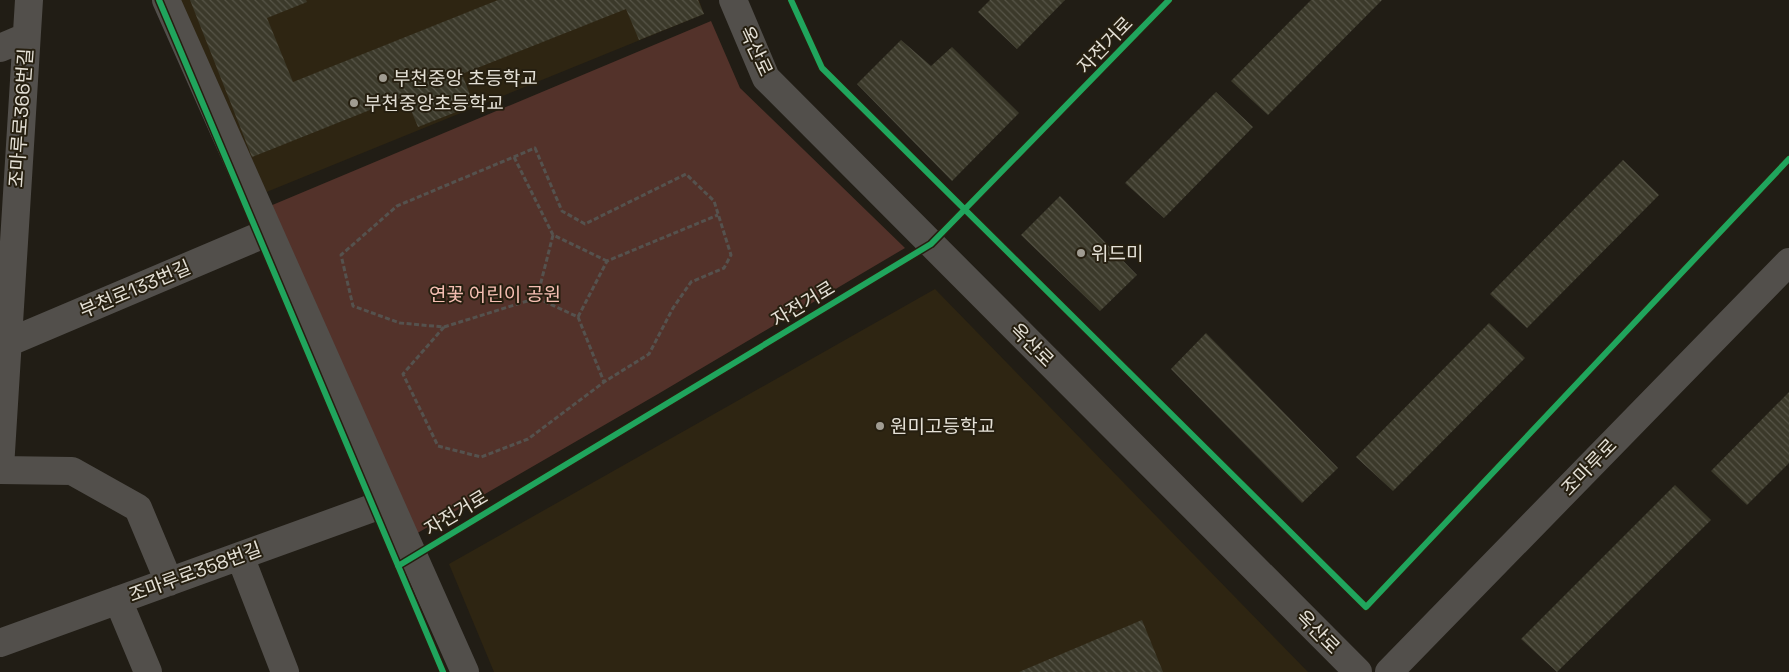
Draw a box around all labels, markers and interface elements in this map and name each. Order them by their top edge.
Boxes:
street label: 자전거로 [1072,11,1138,79]
street label: 옥산로 [734,22,778,80]
street label: 조마루로366번길 [4,47,38,189]
place label: 부천중앙 초등학교 [393,66,538,91]
marker: 부천중앙 초등학교 [377,72,389,84]
place label: 부천중앙초등학교 [364,91,504,116]
marker: 부천중앙초등학교 [348,97,360,109]
place label: 위드미 [1091,241,1143,266]
marker: 위드미 [1075,247,1087,259]
street label: 부천로133번길 [76,254,194,324]
street label: 자전거로 [767,275,839,333]
park label: 연꽃 어린이 공원 [429,282,561,307]
street label: 옥산로 [1005,318,1059,372]
place label: 원미고등학교 [890,414,995,439]
marker: 원미고등학교 [874,420,886,432]
street label: 조마루로 [1556,433,1622,501]
street label: 자전거로 [420,484,492,542]
street label: 조마루로358번길 [125,536,265,608]
street label: 옥산로 [1291,605,1345,659]

